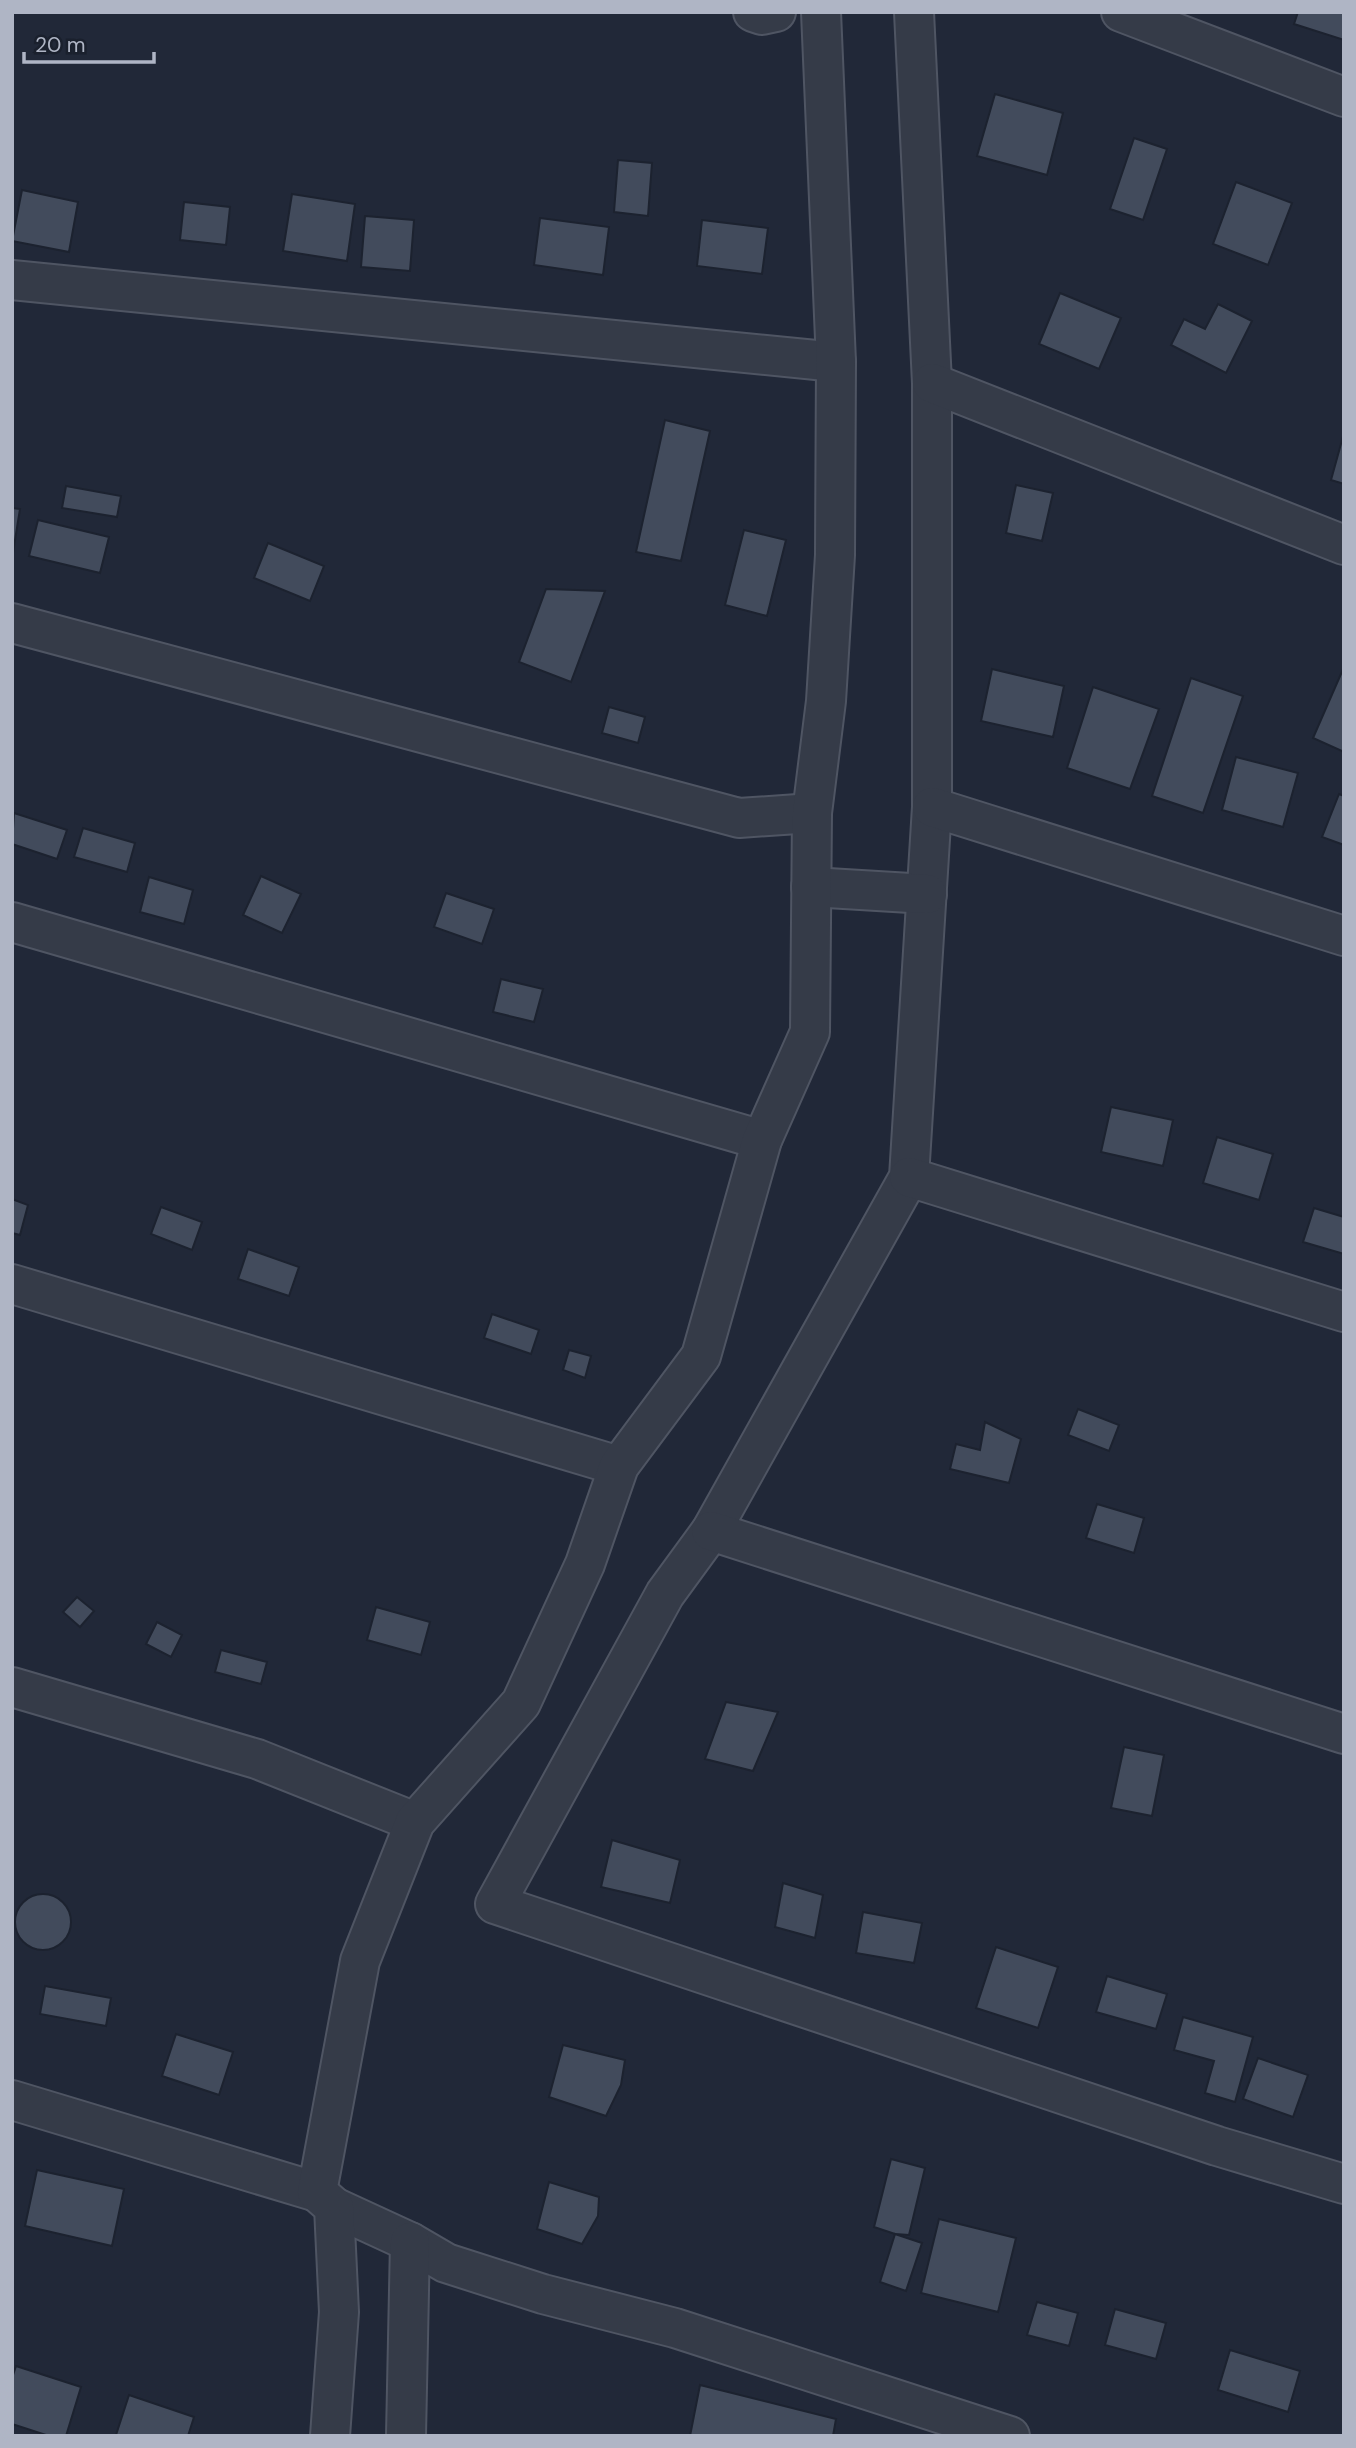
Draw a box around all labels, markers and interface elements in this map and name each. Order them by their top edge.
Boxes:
scale bar [24,21,154,65]
text: 20 m [35,31,86,59]

